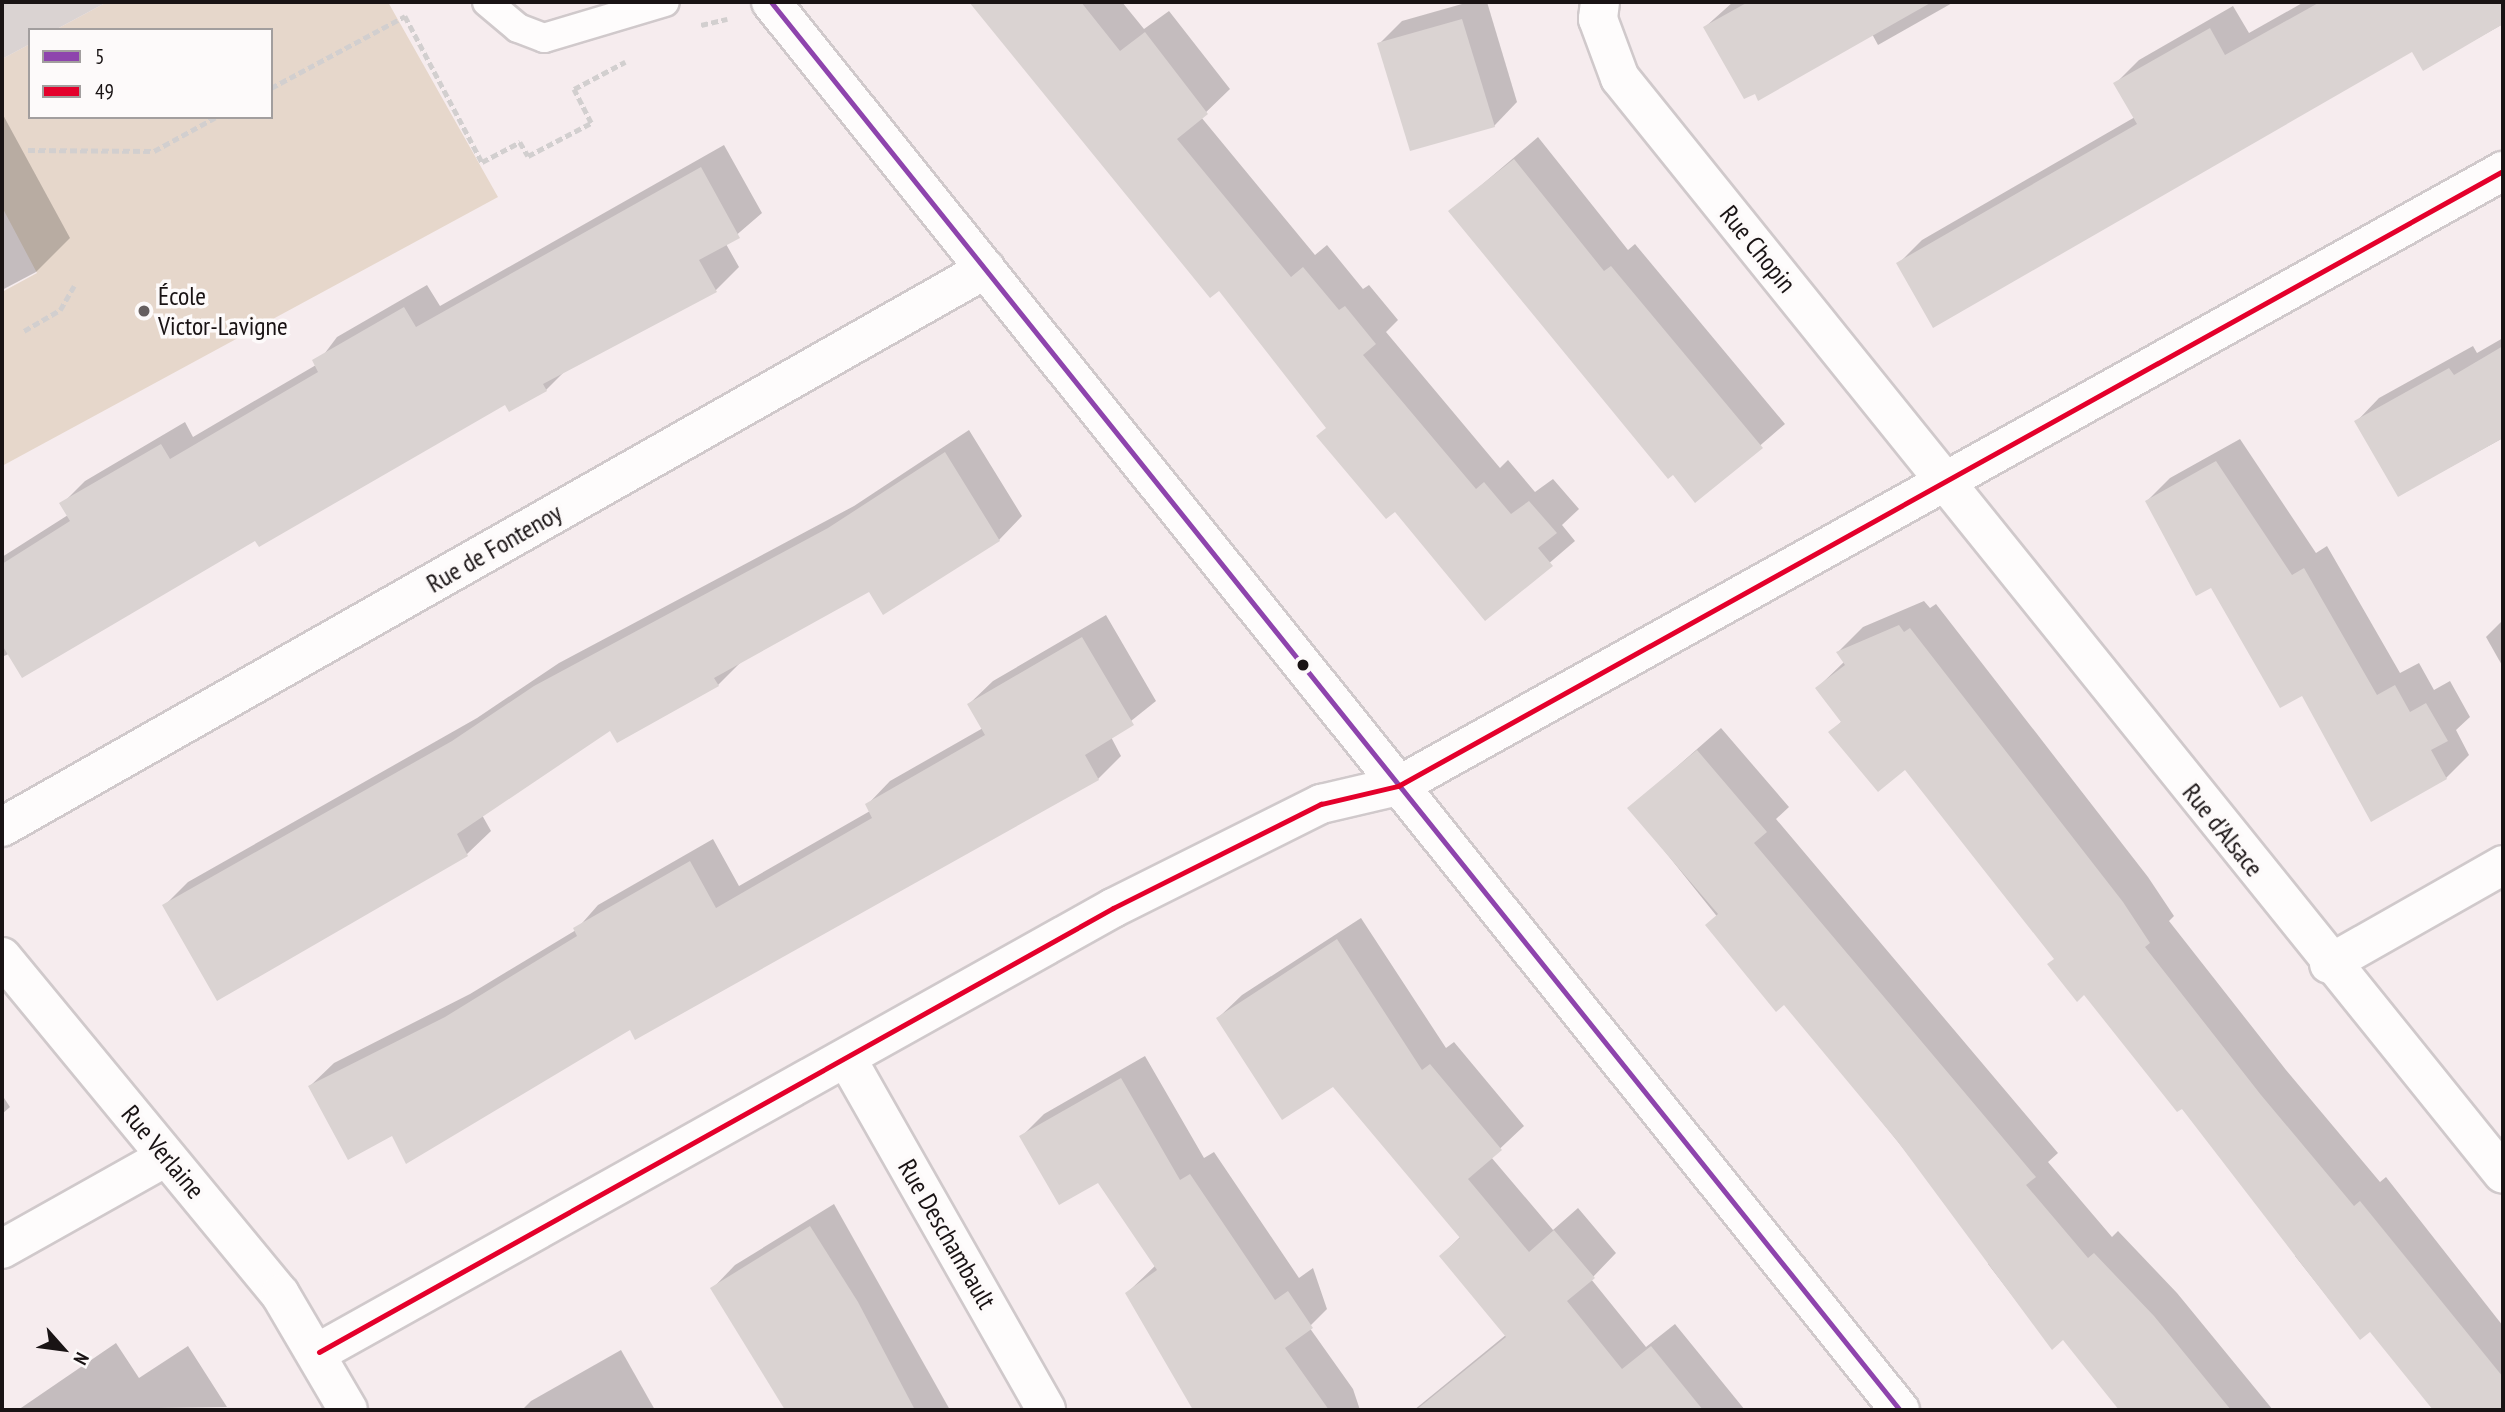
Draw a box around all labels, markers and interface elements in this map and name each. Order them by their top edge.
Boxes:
legend [28,28,273,119]
text: 5 [95,43,104,70]
text: 49 [95,78,114,105]
street label: Rue Chopin [1713,199,1803,299]
place label: École Victor-Lavigne [158,280,288,342]
marker: École Victor-Lavigne [136,303,152,319]
street label: Rue de Fontenoy [421,497,567,599]
unlabelled marker [1296,658,1310,672]
street label: Rue d'Alsace [2176,777,2270,883]
street label: Rue Verlaine [115,1099,211,1205]
street label: Rue Deschambault [892,1154,1002,1314]
north arrow [28,1314,98,1384]
text: N [69,1349,95,1369]

